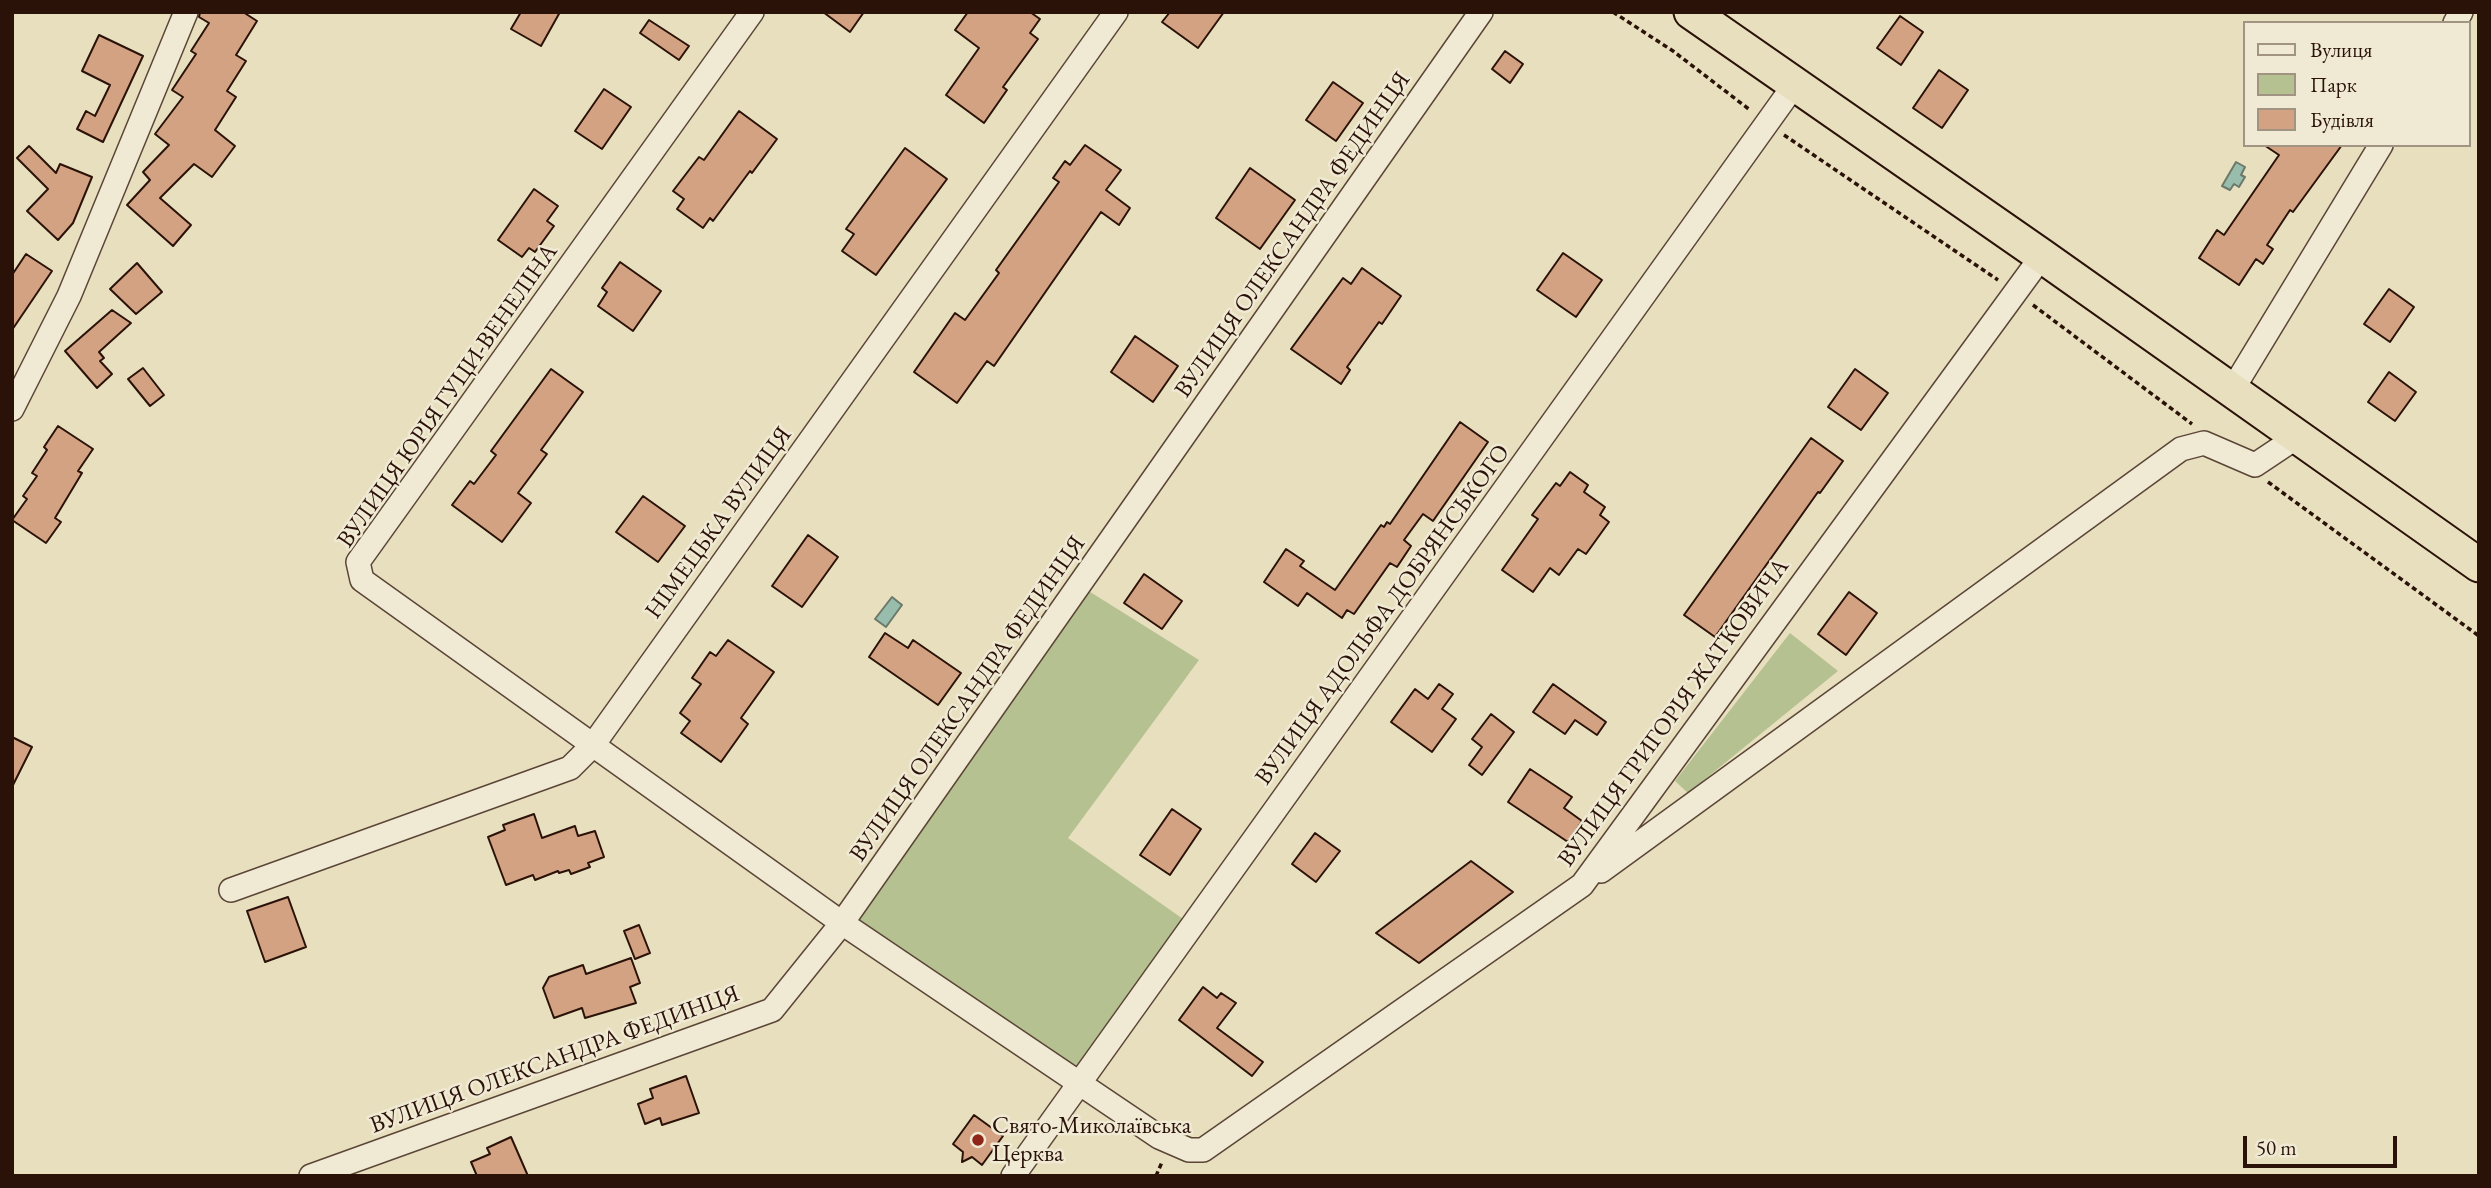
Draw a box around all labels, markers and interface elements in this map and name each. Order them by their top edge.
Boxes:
legend [2242,21,2470,147]
text: Вулиця [2310,36,2372,63]
street label: ВУЛИЦЯ ОЛЕКСАНДРА ФЕДИНЦЯ [1169,67,1417,403]
text: Парк [2310,71,2357,98]
text: Будівля [2310,106,2374,133]
street label: ВУЛИЦЯ ЮРІЯ ГУЦИ-ВЕНЕЛІНА [332,239,564,553]
street label: НІМЕЦЬКА ВУЛИЦЯ [640,421,798,625]
street label: ВУЛИЦЯ АДОЛЬФА ДОБРЯНСЬКОГО [1250,439,1516,791]
street label: ВУЛИЦЯ ОЛЕКСАНДРА ФЕДИНЦЯ [844,531,1092,867]
street label: ВУЛИЦЯ ГРИГОРІЯ ЖАТКОВИЧА [1552,553,1796,873]
street label: ВУЛИЦЯ ОЛЕКСАНДРА ФЕДИНЦЯ [366,980,744,1140]
place label: Свято-Миколаївська Церква [992,1112,1191,1168]
scale bar [2246,1122,2400,1166]
marker: Свято-Миколаївська Церква [970,1132,986,1148]
text: 50 m [2256,1134,2297,1161]

